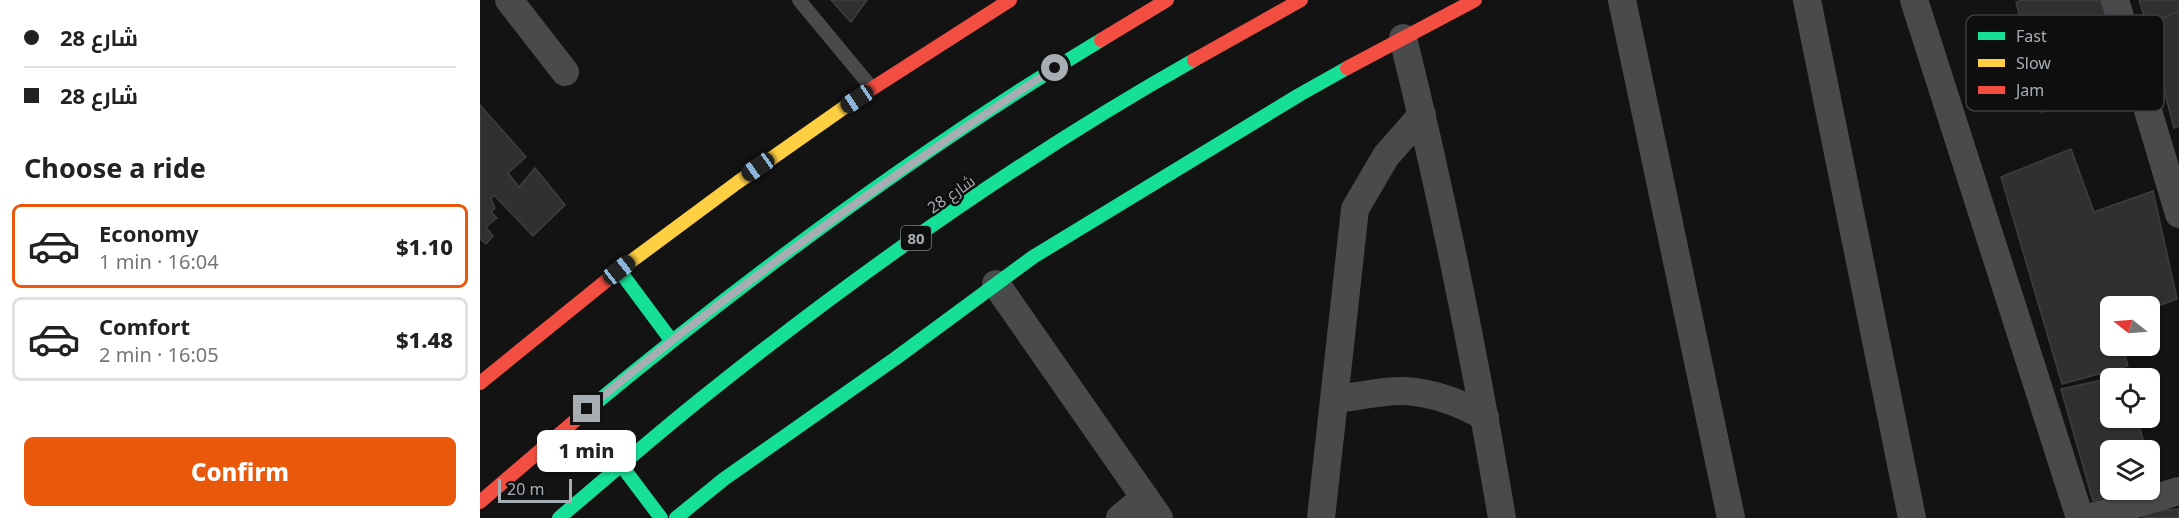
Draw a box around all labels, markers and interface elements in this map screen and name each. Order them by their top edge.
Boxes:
legend [1966,15,2164,111]
text: شارع 28 [60,22,138,52]
text: Fast [2016,25,2047,47]
text: Slow [2016,52,2051,74]
route start [1041,54,1068,81]
text: Jam [2014,79,2044,101]
text: شارع 28 [60,80,138,110]
car [837,81,877,117]
text: Choose a ride [24,149,206,186]
car [738,149,778,185]
street label: شارع 28 [923,170,980,219]
text: Economy [99,218,198,248]
icon: car [27,219,81,273]
road number: 80 [901,226,931,250]
text: $1.10 [396,231,453,261]
text: 1 min · 16:04 [99,248,219,275]
car [599,252,639,288]
north arrow [2100,296,2160,356]
map controls [2100,296,2160,500]
text: Comfort [99,311,190,341]
icon: car [27,312,81,366]
text: $1.48 [396,324,453,354]
text: 2 min · 16:05 [99,341,219,368]
button: locate [2100,368,2160,428]
route end [573,395,600,422]
callout: 1 min [537,430,636,472]
button: Confirm [24,437,456,506]
text: 1 min [559,437,614,464]
button: layers [2100,440,2160,500]
scale bar [498,476,572,504]
text: 20 m [507,478,544,500]

